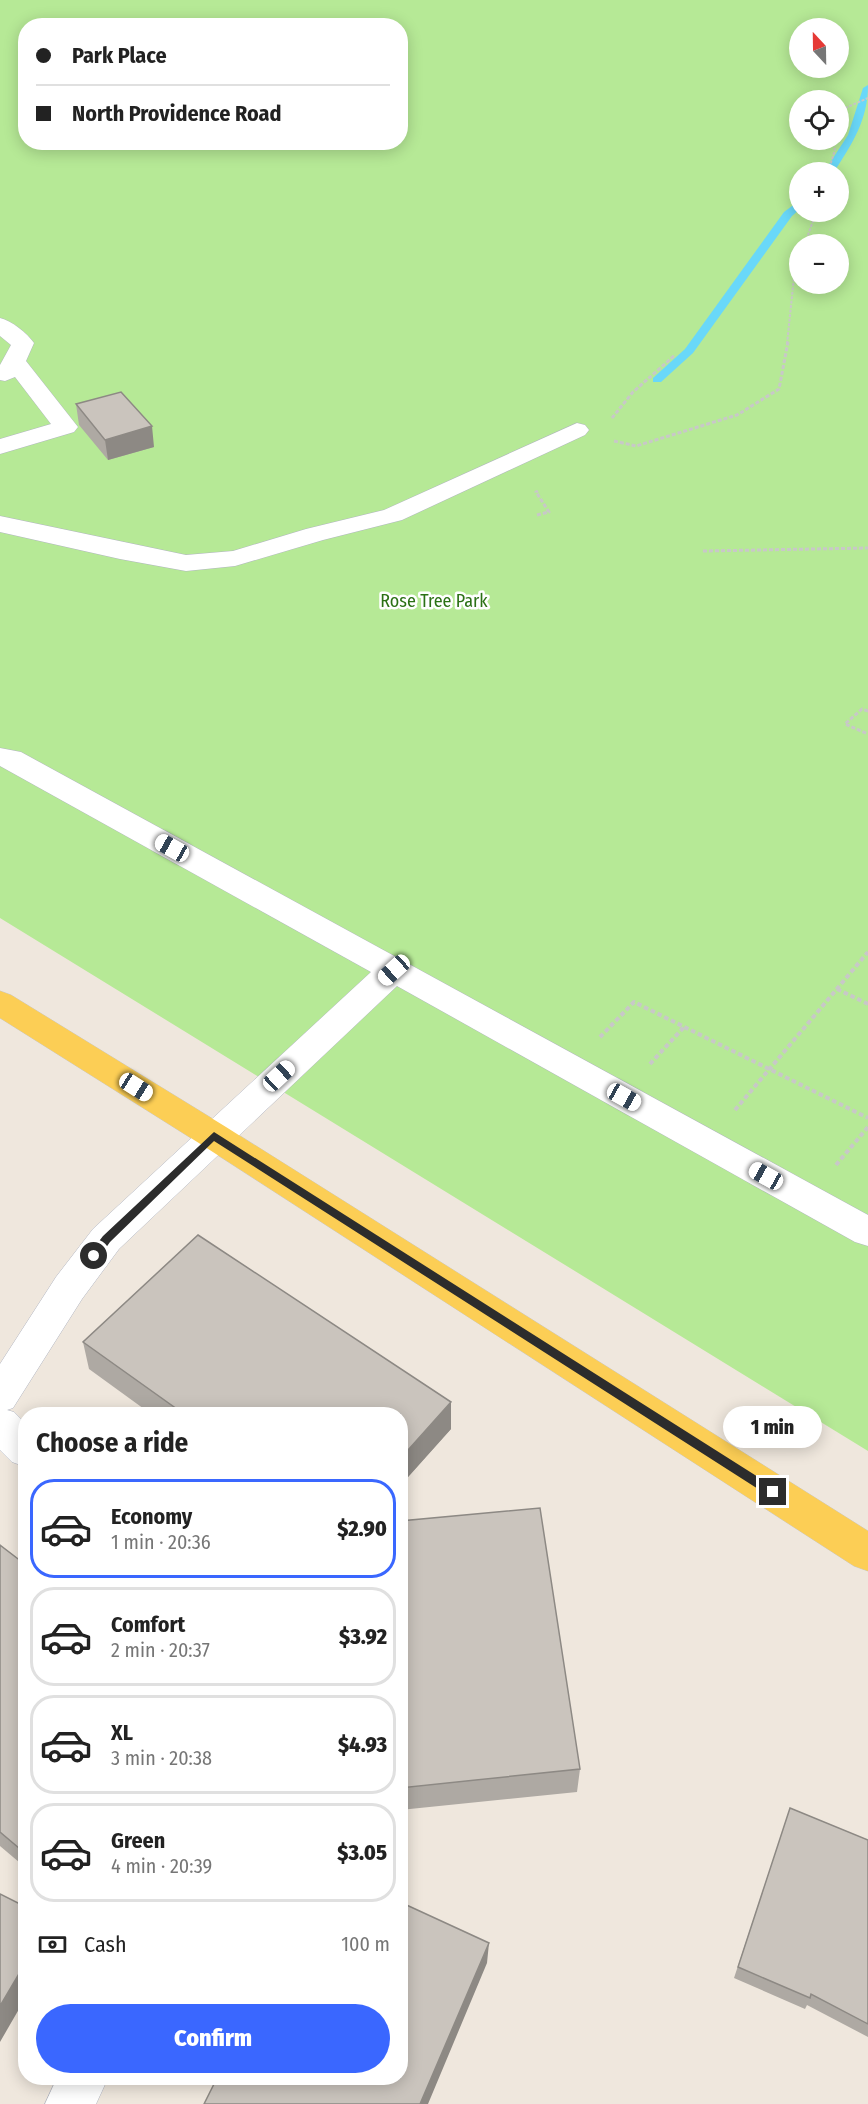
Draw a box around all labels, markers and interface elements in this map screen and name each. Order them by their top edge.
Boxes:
north arrow [789,18,849,78]
map controls [789,18,849,294]
text: Park Place [72,42,167,69]
button: locate [789,90,849,150]
text: North Providence Road [72,100,282,127]
button: + [789,162,849,222]
button: − [789,234,849,294]
park label: Rose Tree Park [380,590,488,612]
car [152,831,192,865]
car [375,951,413,989]
car [260,1057,298,1095]
car [116,1070,156,1104]
car [604,1080,644,1114]
car [746,1159,786,1193]
route start [80,1242,107,1269]
callout: 1 min [724,1405,822,1447]
text: 1 min [751,1415,794,1439]
text: Choose a ride [36,1427,188,1459]
route end [759,1478,786,1505]
icon: car [39,1502,93,1556]
text: Economy [111,1503,192,1530]
text: $2.90 [337,1515,387,1542]
text: 1 min · 20:36 [111,1530,211,1554]
icon: car [39,1610,93,1664]
text: Comfort [111,1611,185,1638]
text: $3.92 [339,1623,387,1650]
text: 2 min · 20:37 [111,1638,210,1662]
icon: car [39,1718,93,1772]
text: XL [111,1719,133,1746]
text: $4.93 [338,1731,387,1758]
text: 3 min · 20:38 [111,1746,212,1770]
icon: car [39,1826,93,1880]
text: Green [111,1827,165,1854]
text: $3.05 [337,1839,387,1866]
text: 4 min · 20:39 [111,1854,212,1878]
icon: cash [36,1928,69,1961]
text: Cash [84,1931,127,1958]
text: 100 m [341,1932,390,1956]
button: Confirm [36,2004,390,2073]

